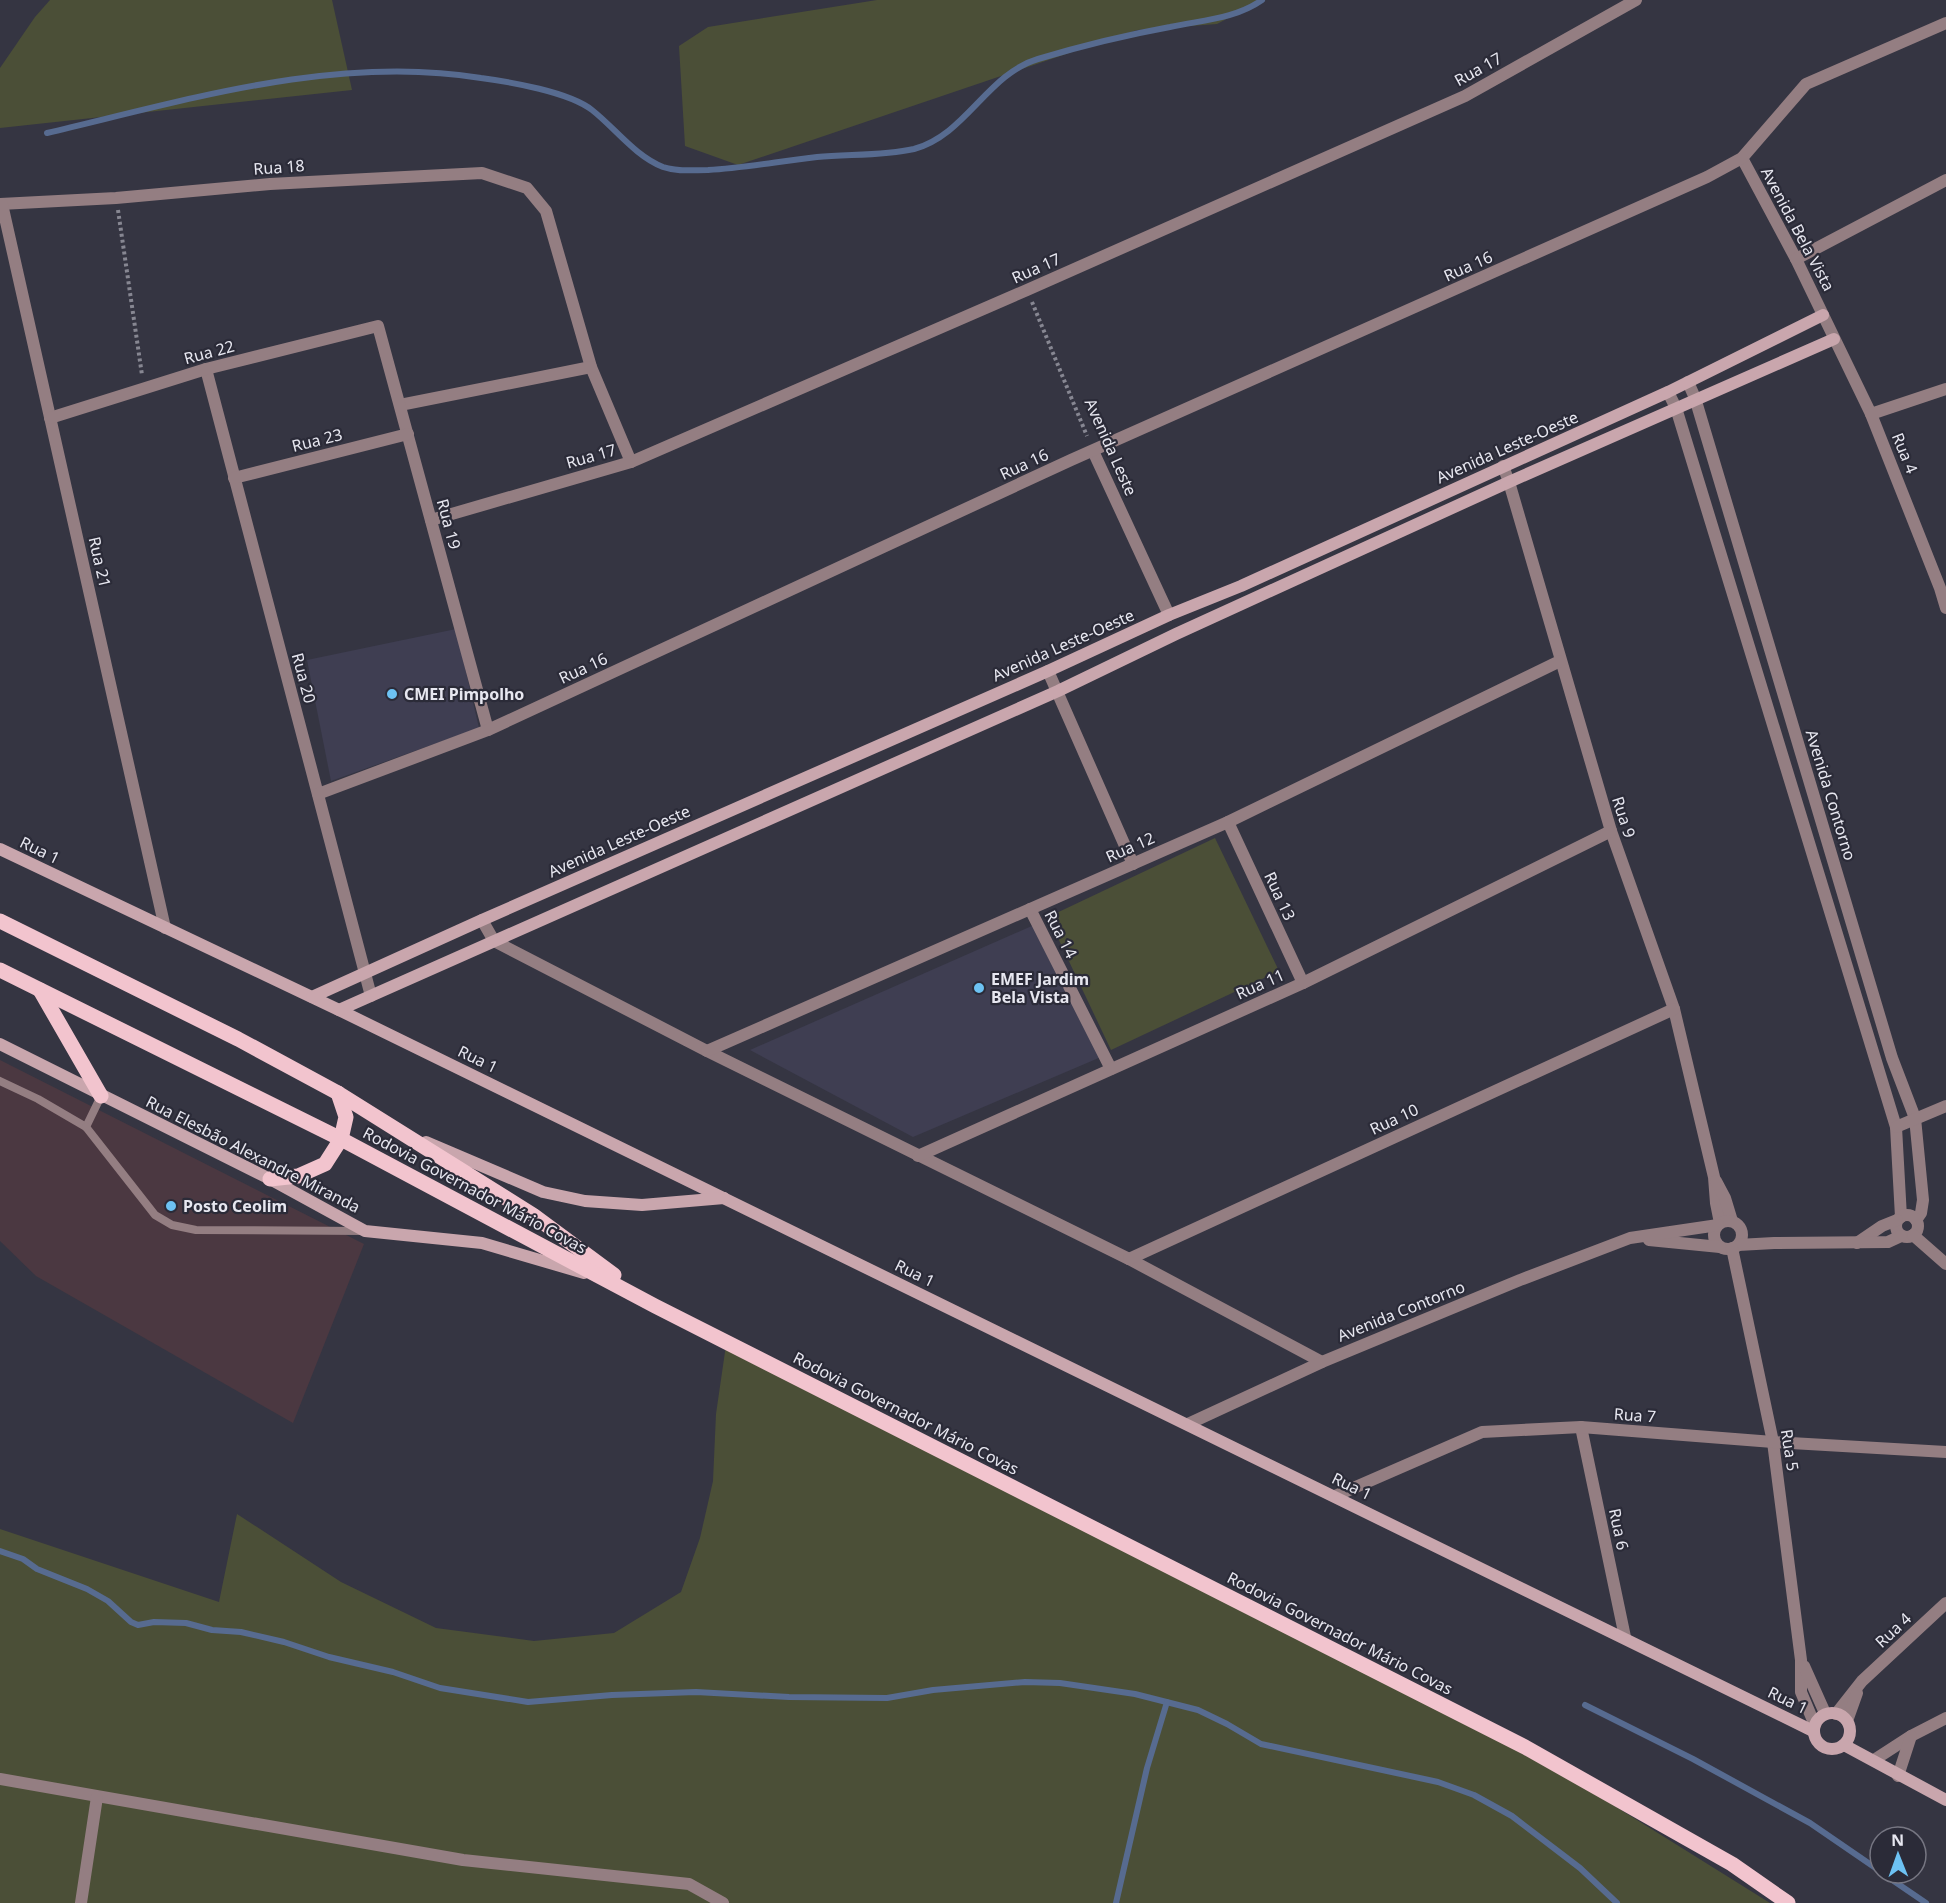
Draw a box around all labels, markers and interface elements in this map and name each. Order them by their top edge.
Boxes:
street label: Rua 17 [1450,47,1506,91]
street label: Rua 18 [253,154,305,180]
street label: Avenida Bela Vista [1756,163,1840,295]
street label: Rua 16 [1440,246,1496,286]
street label: Rua 17 [1008,248,1064,288]
street label: Rua 22 [181,335,237,369]
street label: Avenida Leste [1080,395,1142,499]
street label: Avenida Leste-Oeste [1432,406,1582,488]
street label: Rua 23 [289,423,345,457]
street label: Rua 4 [1887,429,1923,477]
street label: Rua 17 [563,438,619,474]
street label: Rua 16 [996,443,1052,485]
street label: Rua 19 [432,496,466,552]
street label: Rua 21 [84,535,116,589]
street label: Avenida Leste-Oeste [988,604,1138,686]
street label: Rua 16 [555,647,611,689]
street label: Rua 20 [287,650,321,706]
place label: CMEI Pimpolho [404,683,524,705]
marker: CMEI Pimpolho [385,687,399,701]
street label: Avenida Contorno [1801,727,1861,863]
street label: Rua 9 [1607,794,1641,840]
street label: Avenida Leste-Oeste [544,800,694,882]
street label: Rua 12 [1102,827,1158,867]
street label: Rua 1 [16,831,64,869]
street label: Rua 13 [1259,868,1301,924]
street label: Rua 14 [1040,906,1082,962]
street label: Rua 11 [1232,964,1288,1004]
place label: EMEF Jardim Bela Vista [991,968,1089,1008]
marker: EMEF Jardim Bela Vista [972,981,986,995]
street label: Rua 1 [454,1040,502,1078]
street label: Rua Elesbão Alexandre Miranda [142,1090,364,1218]
street label: Rua 10 [1366,1098,1422,1140]
street label: Rodovia Governador Mário Covas [359,1121,591,1259]
place label: Posto Ceolim [183,1195,287,1217]
marker: Posto Ceolim [164,1199,178,1213]
street label: Rua 1 [891,1254,939,1292]
street label: Avenida Contorno [1334,1275,1468,1347]
street label: Rodovia Governador Mário Covas [789,1346,1023,1480]
street label: Rua 7 [1613,1403,1657,1427]
street label: Rua 5 [1776,1427,1804,1473]
street label: Rua 1 [1328,1467,1376,1505]
street label: Rua 6 [1604,1506,1634,1552]
street label: Rodovia Governador Mário Covas [1223,1566,1457,1700]
street label: Rua 4 [1870,1608,1916,1652]
street label: Rua 1 [1764,1681,1812,1719]
north arrow [1868,1825,1928,1885]
text: N [1891,1829,1904,1851]

